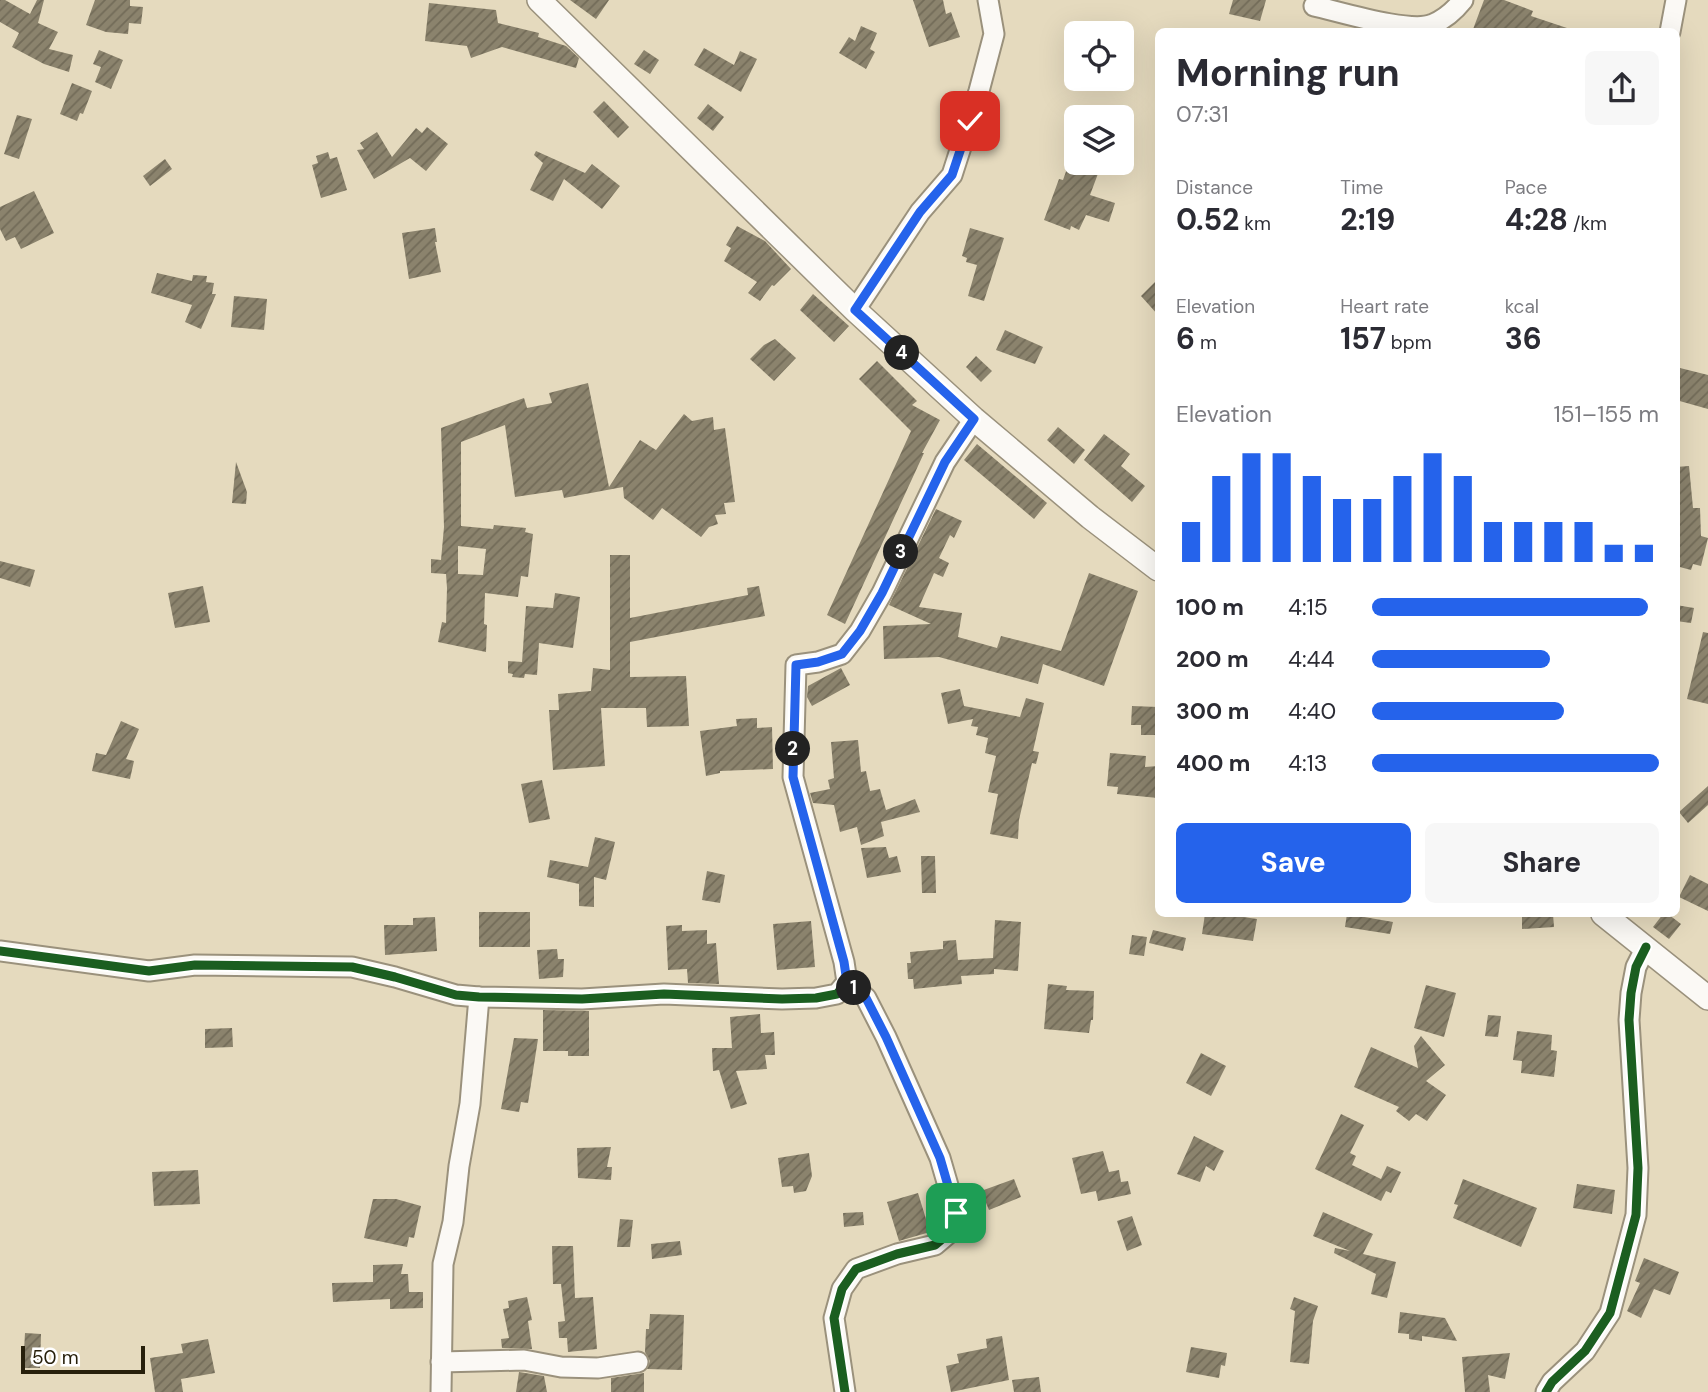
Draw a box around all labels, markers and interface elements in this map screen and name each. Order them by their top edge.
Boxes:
map controls [1064,21,1134,175]
button: locate [1064,21,1134,91]
text: Morning run [1176,48,1400,98]
button: share [1585,51,1659,125]
pin [940,91,1000,151]
text: 07:31 [1176,99,1229,129]
icon: check [951,102,989,140]
button: layers [1064,105,1134,175]
text: Distance [1176,175,1253,200]
text: Time [1340,175,1383,200]
text: Pace [1505,175,1547,200]
text: 0.52 [1176,200,1239,239]
text: 2:19 [1340,200,1395,239]
text: 4:28 [1505,200,1568,239]
text: km [1239,211,1271,236]
text: /km [1568,211,1607,236]
text: Elevation [1176,294,1255,319]
text: Heart rate [1340,294,1429,319]
text: kcal [1505,294,1539,319]
text: 6 [1176,319,1195,358]
text: 157 [1340,319,1386,358]
text: 36 [1505,319,1542,358]
text: m [1195,330,1217,355]
text: bpm [1386,330,1432,355]
pin: 4 [884,336,920,370]
text: 4 [895,340,908,365]
text: Elevation [1176,399,1272,429]
text: 151–155 m [1553,399,1659,429]
pin: 3 [884,534,918,570]
text: 3 [895,539,906,564]
text: 100 m [1176,592,1244,622]
text: 4:15 [1288,592,1328,622]
text: 200 m [1176,644,1249,674]
text: 4:44 [1288,644,1335,674]
text: 300 m [1176,696,1249,726]
text: 4:40 [1288,696,1336,726]
pin: 2 [776,732,810,766]
text: 2 [787,736,798,761]
text: 400 m [1176,748,1250,778]
text: 4:13 [1288,748,1327,778]
button: Save [1176,823,1411,903]
button: Share [1425,823,1659,903]
pin: 1 [836,970,872,1006]
text: 1 [850,975,857,1000]
pin [926,1183,986,1243]
icon: arrive [937,1194,975,1232]
scale bar [21,1343,145,1375]
text: 50 m [32,1345,79,1370]

